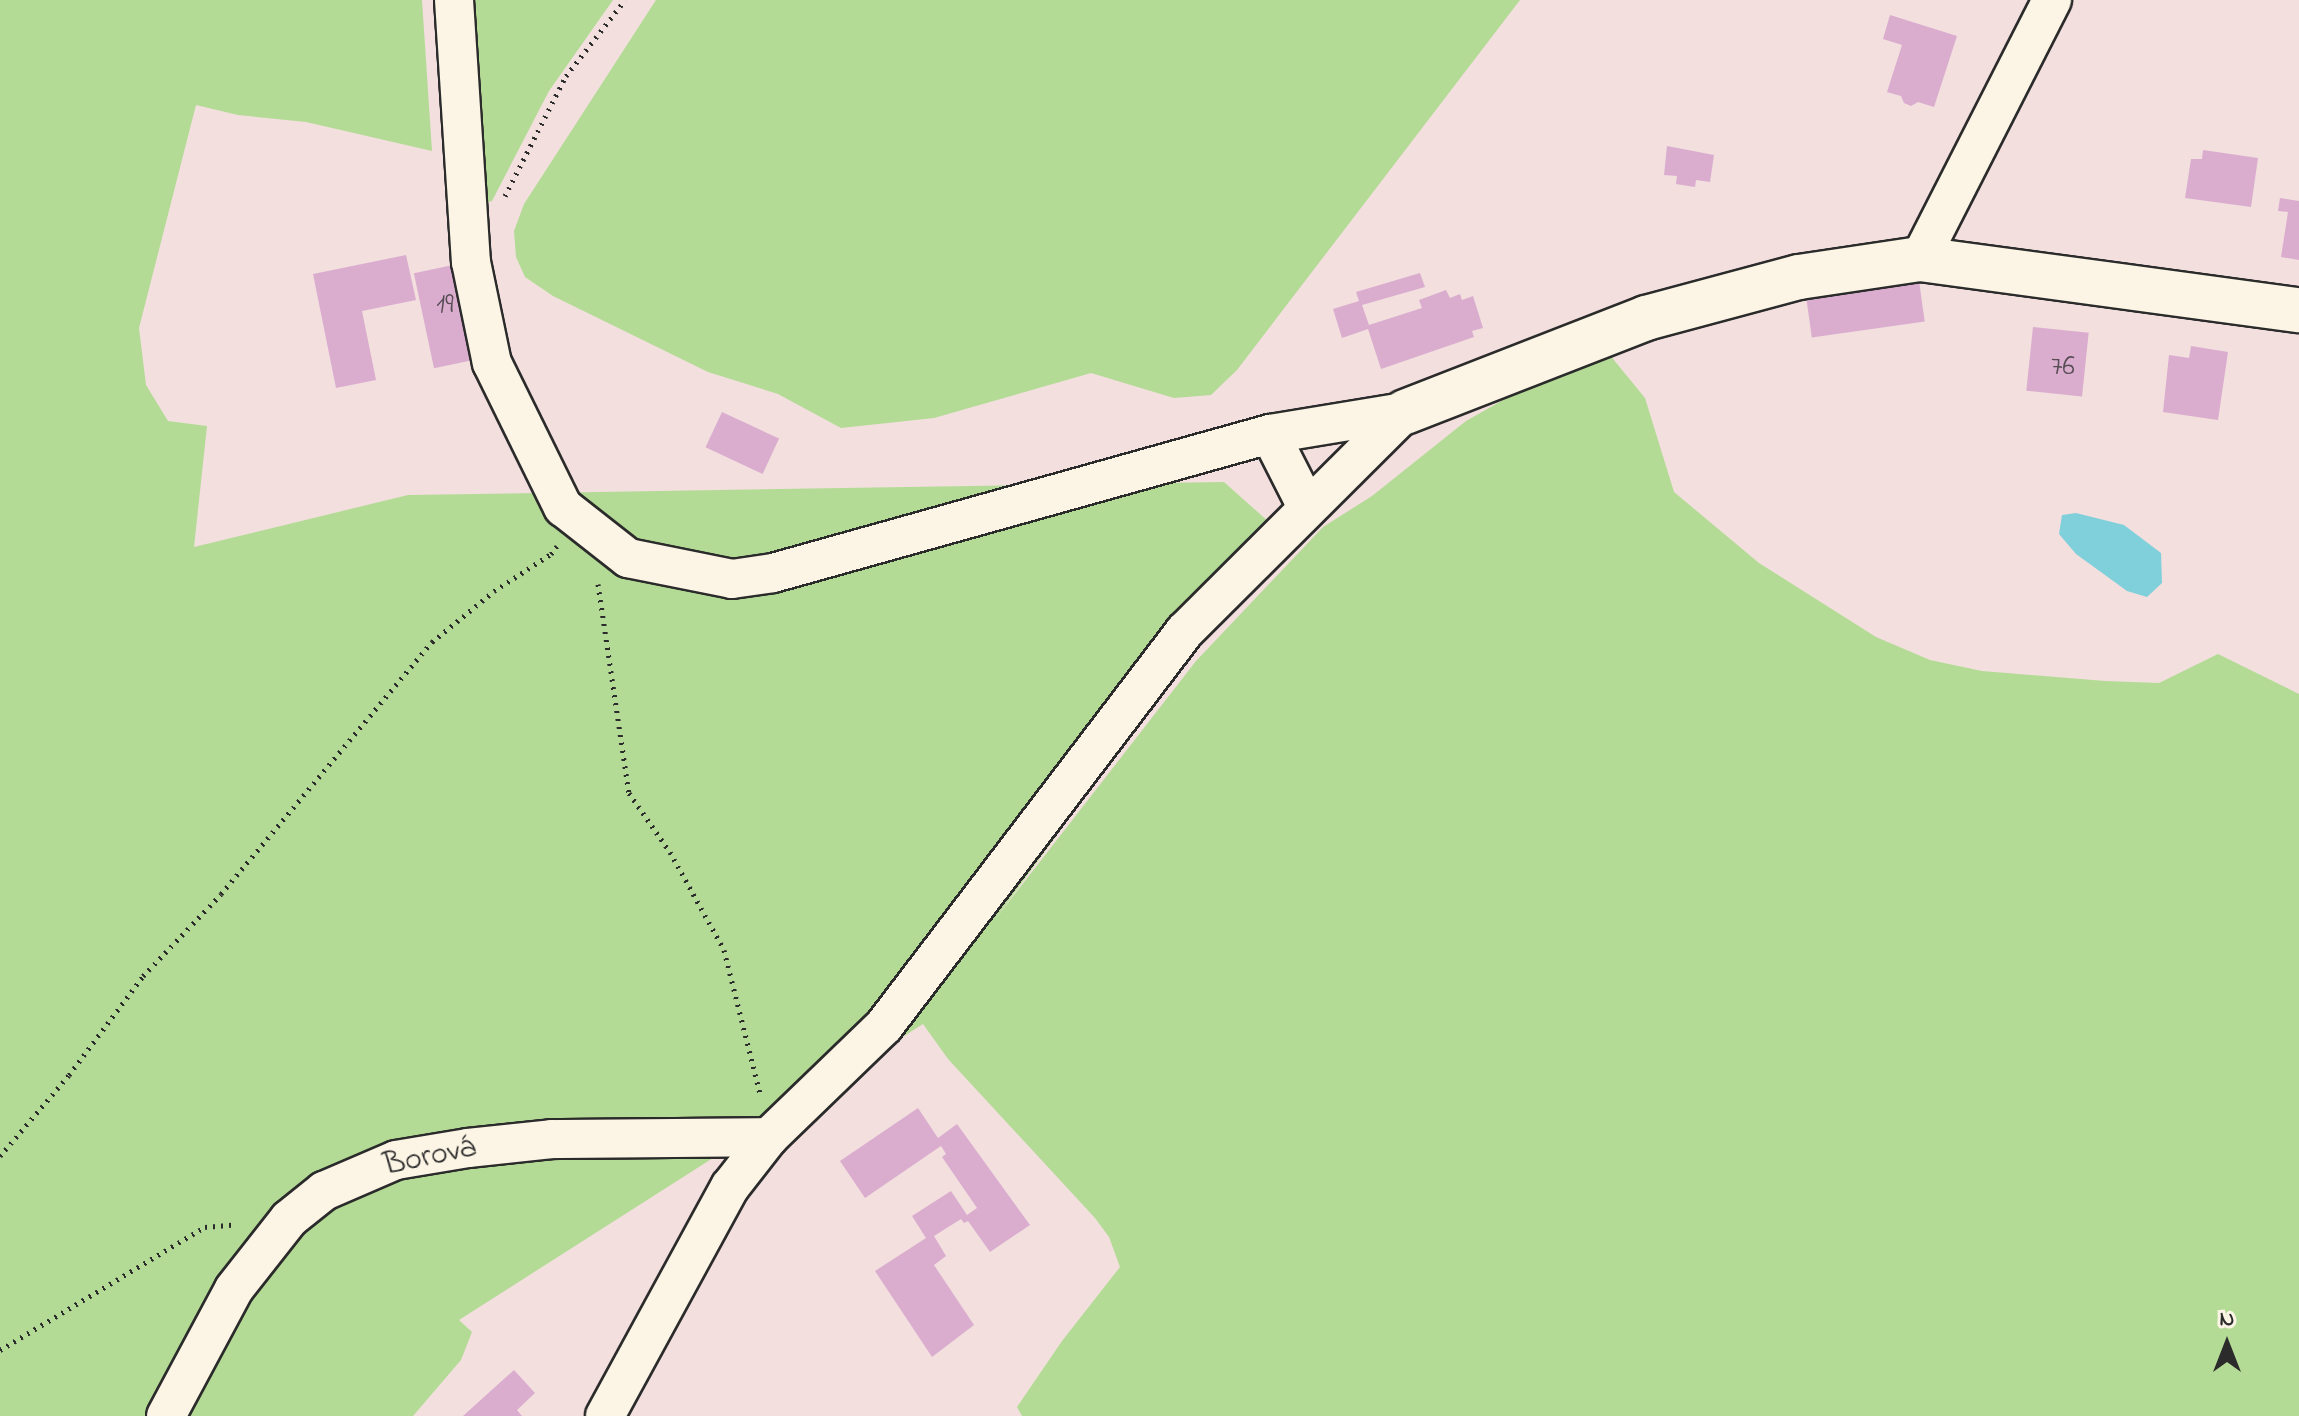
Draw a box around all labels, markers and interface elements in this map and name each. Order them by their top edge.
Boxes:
house number: 19 [436,289,454,323]
house number: 76 [2051,351,2075,385]
street label: Borová [380,1130,480,1186]
north arrow [2187,1304,2267,1384]
text: N [2220,1304,2234,1336]

